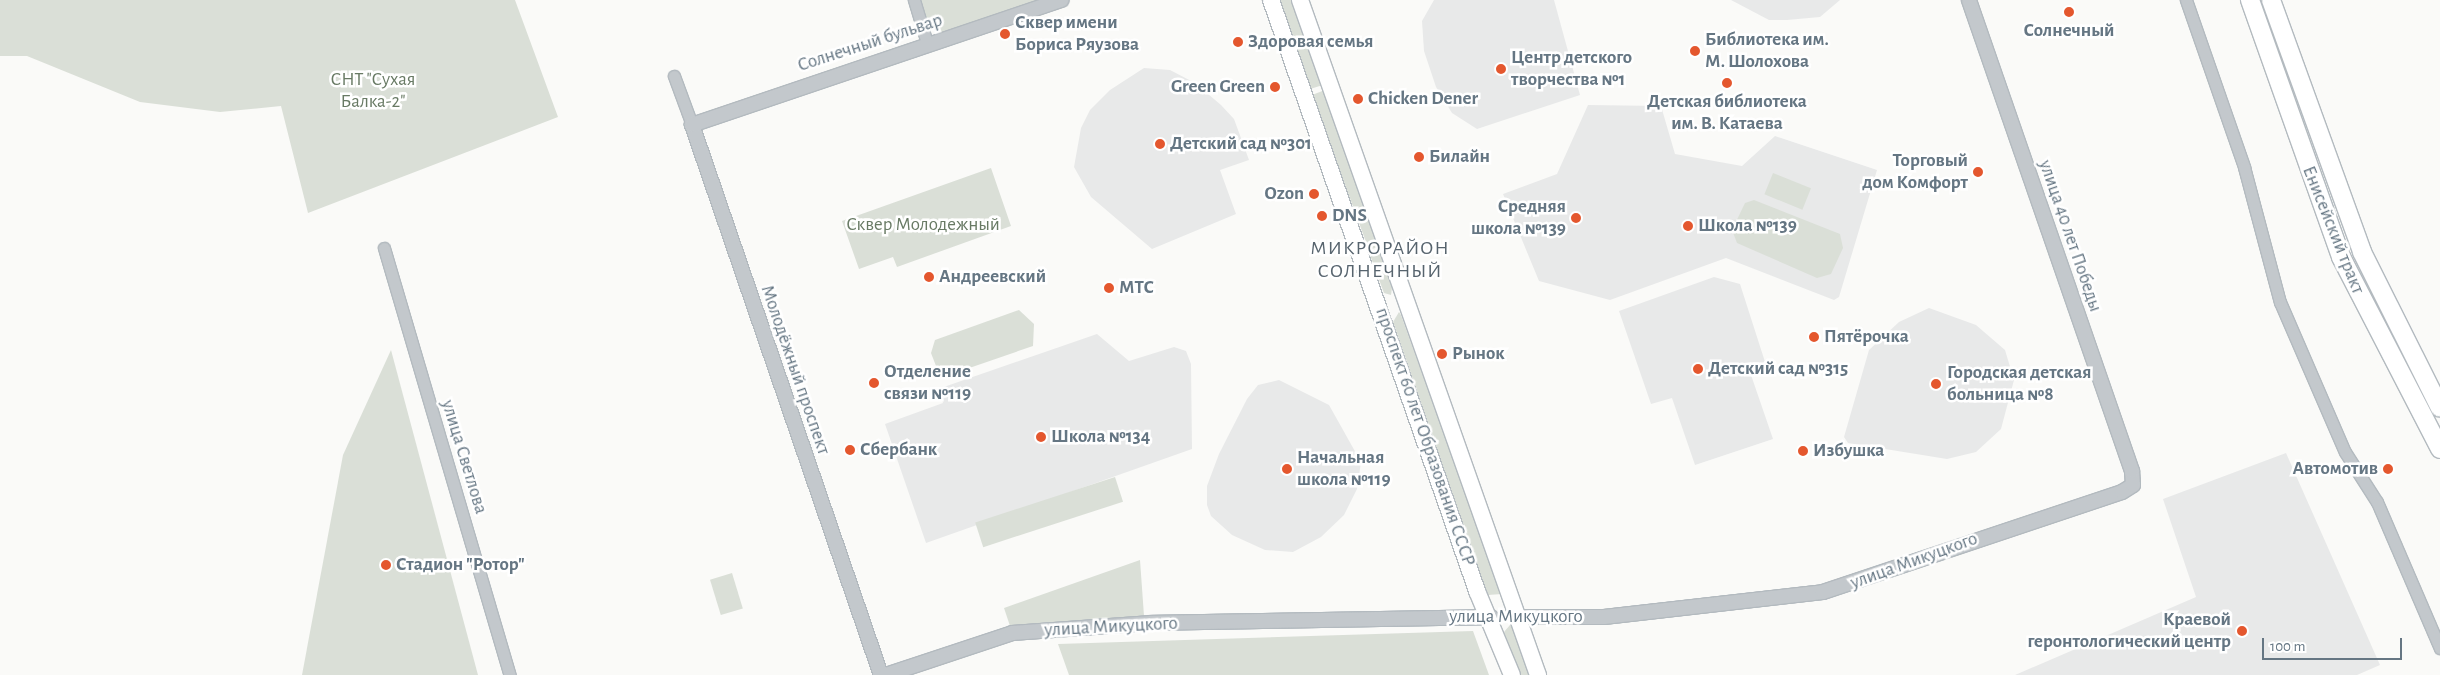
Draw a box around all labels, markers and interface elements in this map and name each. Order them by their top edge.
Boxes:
marker: Солнечный [2063,6,2075,18]
street label: Солнечный бульвар [795,9,945,77]
place label: Сквер имени Бориса Ряузова [1015,12,1139,56]
place label: Солнечный [2024,20,2114,42]
marker: Сквер имени Бориса Ряузова [999,28,1011,40]
place label: Библиотека им. М. Шолохова [1705,29,1829,73]
place label: Здоровая семья [1248,31,1374,53]
marker: Здоровая семья [1232,36,1244,48]
marker: Библиотека им. М. Шолохова [1689,45,1701,57]
place label: Центр детского творчества №1 [1511,47,1632,91]
marker: Центр детского творчества №1 [1495,63,1507,75]
park label: СНТ "Сухая Балка-2" [331,69,415,113]
place label: Green Green [1171,76,1265,98]
marker: Детская библиотека им. В. Катаева [1721,77,1733,89]
marker: Green Green [1269,81,1281,93]
place label: Chicken Dener [1368,88,1478,110]
place label: Детская библиотека им. В. Катаева [1647,91,1807,135]
marker: Chicken Dener [1352,93,1364,105]
place label: Детский сад №301 [1170,133,1312,155]
marker: Детский сад №301 [1154,138,1166,150]
place label: Билайн [1429,146,1490,168]
place label: Торговый дом Комфорт [1862,150,1968,194]
marker: Билайн [1413,151,1425,163]
street label: улица 40 лет Победы [2033,157,2107,315]
street label: Енисейский тракт [2297,163,2369,297]
marker: Торговый дом Комфорт [1972,166,1984,178]
place label: Ozon [1265,183,1304,205]
marker: Ozon [1308,188,1320,200]
place label: Средняя школа №139 [1471,196,1566,240]
place label: DNS [1332,205,1367,227]
marker: DNS [1316,210,1328,222]
marker: Средняя школа №139 [1570,212,1582,224]
park label: Сквер Молодежный [846,214,1000,236]
place label: Школа №139 [1698,215,1797,237]
marker: Школа №139 [1682,220,1694,232]
district label: МИКРОРАЙОН СОЛНЕЧНЫЙ [1309,237,1451,284]
place label: Андреевский [939,266,1046,288]
marker: Андреевский [923,271,935,283]
place label: МТС [1119,277,1154,299]
street label: Молодёжный проспект [755,282,835,458]
marker: МТС [1103,282,1115,294]
street label: проспект 60 лет Образования СССР [1370,305,1480,569]
place label: Пятёрочка [1824,326,1909,348]
marker: Пятёрочка [1808,331,1820,343]
place label: Рынок [1452,343,1505,365]
marker: Рынок [1436,348,1448,360]
place label: Детский сад №315 [1708,358,1848,380]
place label: Отделение связи №119 [884,361,971,405]
place label: Городская детская больница №8 [1947,362,2091,406]
marker: Детский сад №315 [1692,363,1704,375]
marker: Отделение связи №119 [868,377,880,389]
marker: Городская детская больница №8 [1929,377,1943,391]
street label: улица Светлова [436,397,492,517]
place label: Школа №134 [1051,426,1150,448]
marker: Школа №134 [1035,431,1047,443]
place label: Сбербанк [860,439,937,461]
place label: Избушка [1813,440,1884,462]
marker: Сбербанк [844,444,856,456]
marker: Избушка [1797,445,1809,457]
place label: Начальная школа №119 [1297,447,1391,491]
place label: Автомотив [2293,458,2378,480]
marker: Начальная школа №119 [1281,463,1293,475]
marker: Автомотив [2382,463,2394,475]
street label: улица Микуцкого [1847,527,1981,595]
place label: Стадион "Ротор" [396,554,525,576]
marker: Стадион "Ротор" [380,559,392,571]
street label: улица Микуцкого [1449,606,1583,628]
place label: Краевой геронтологический центр [2027,609,2231,653]
street label: улица Микуцкого [1044,612,1178,642]
marker: Краевой геронтологический центр [2235,624,2249,638]
scale bar [2265,628,2405,660]
text: 100 m [2270,639,2305,654]

